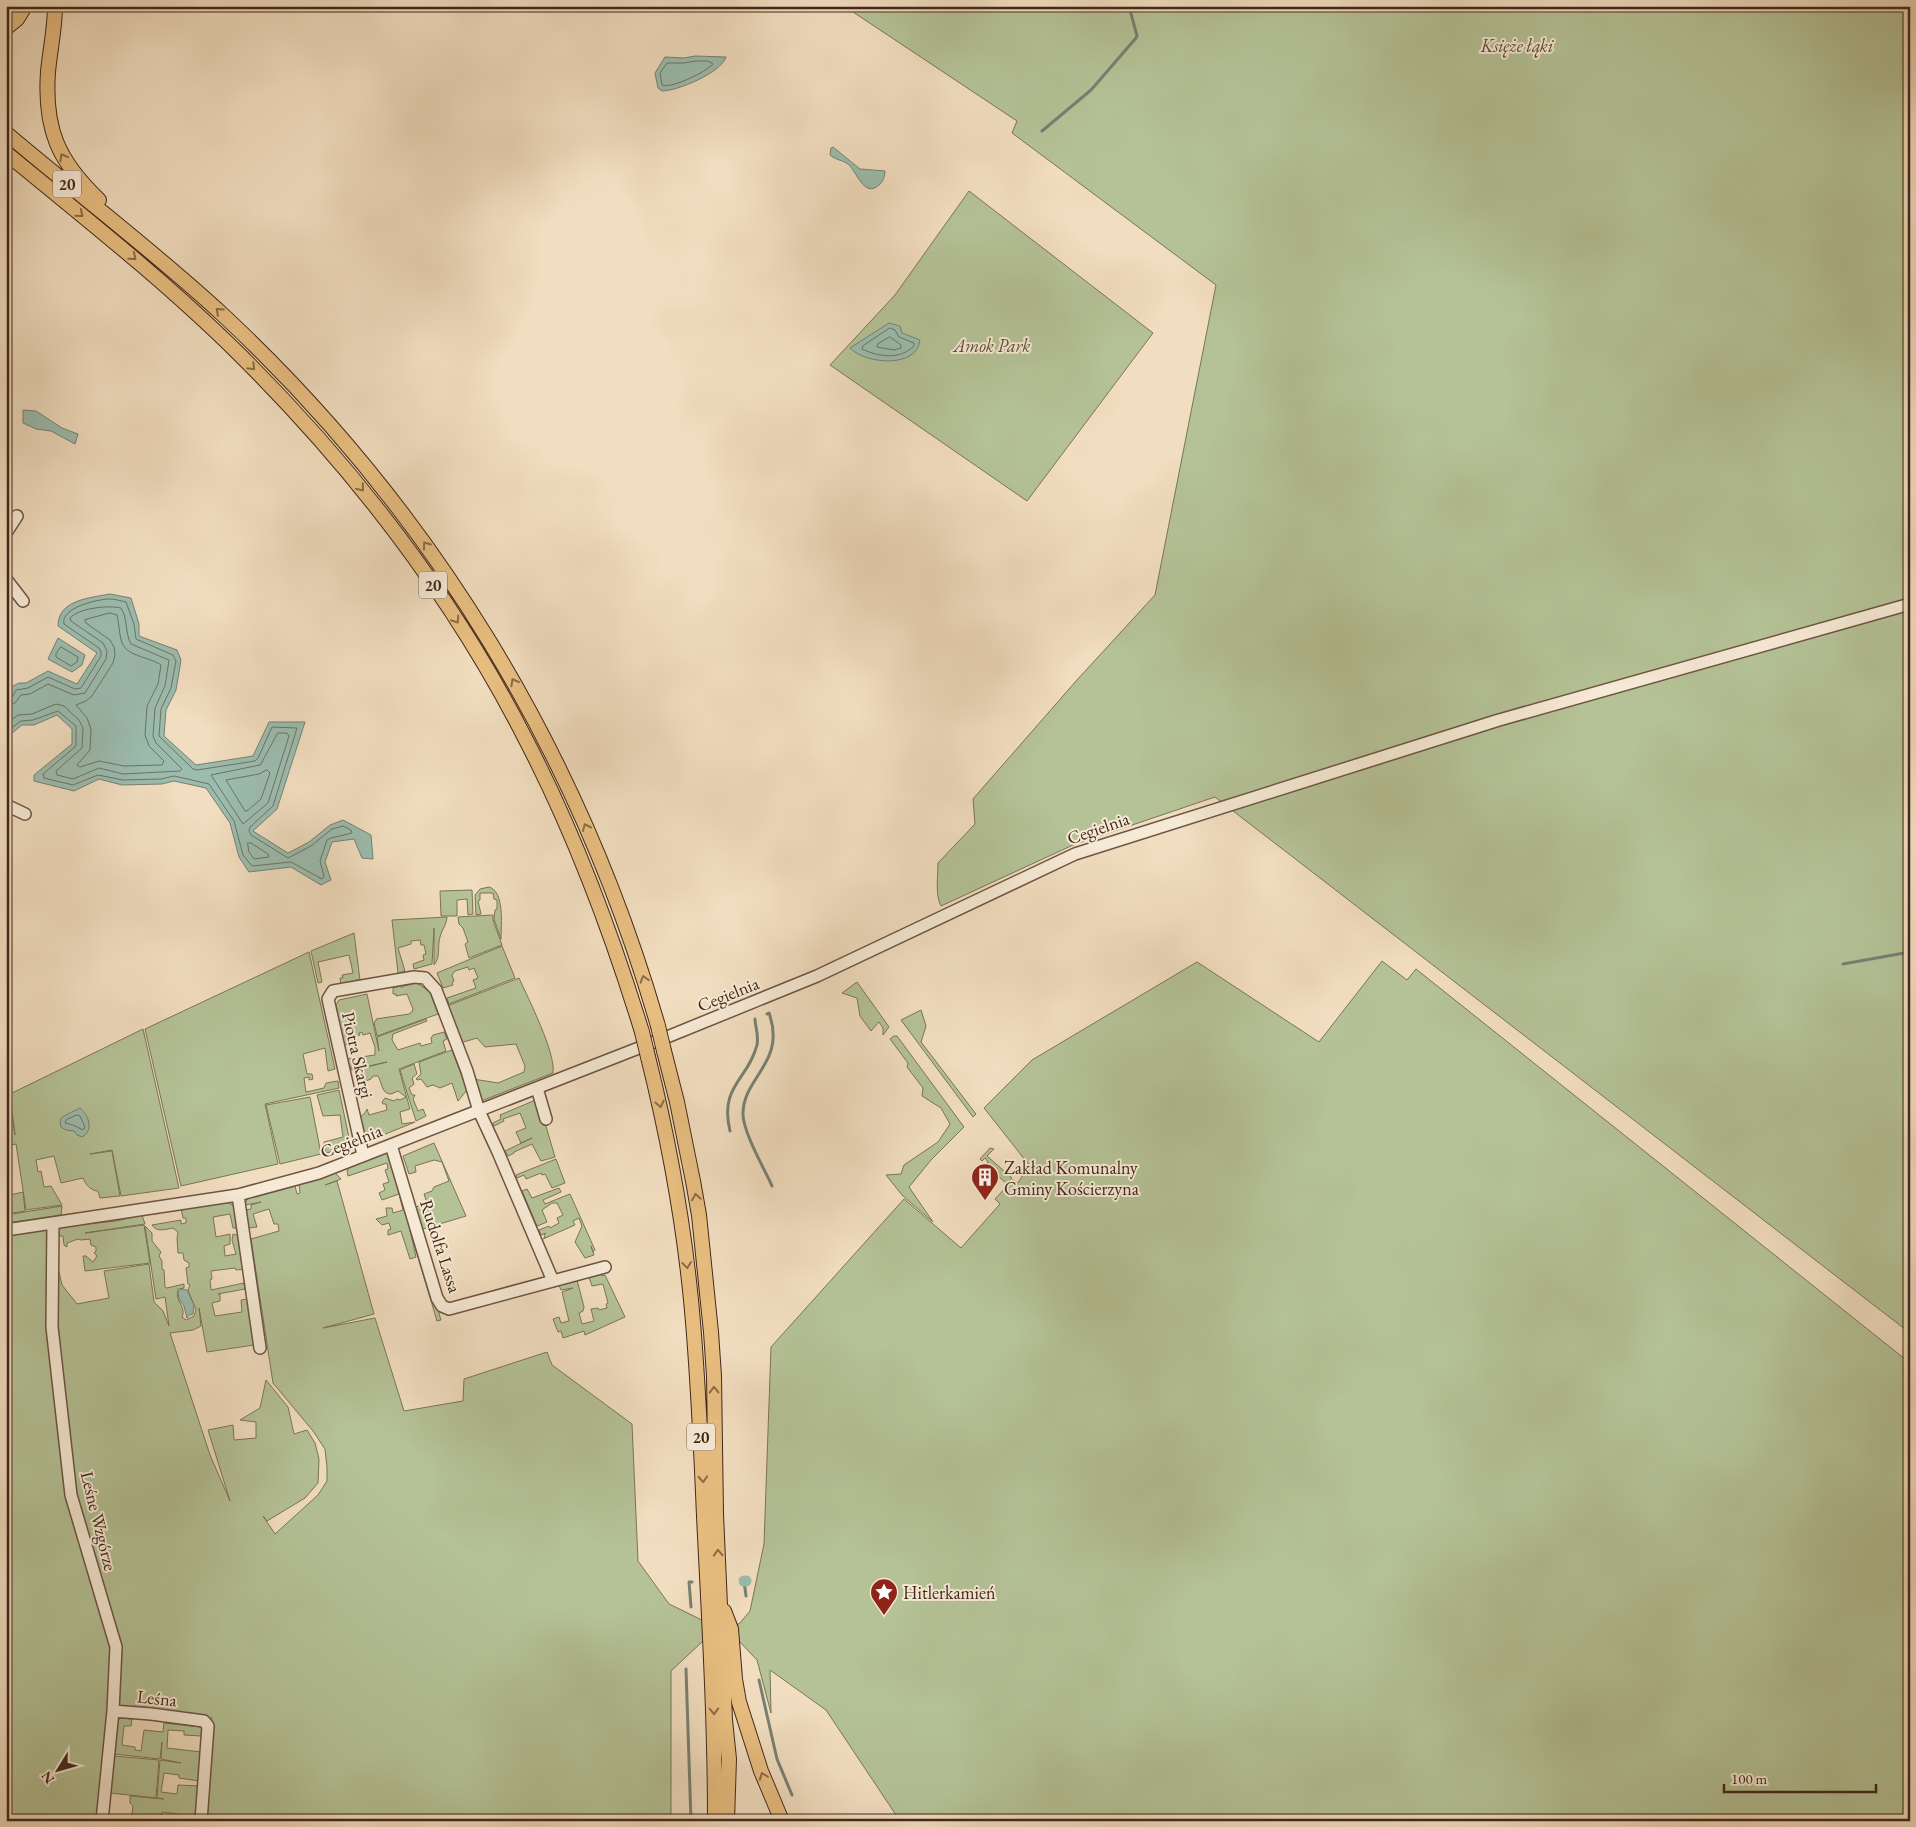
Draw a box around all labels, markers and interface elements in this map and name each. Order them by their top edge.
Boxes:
park label: Księże łąki [1480,34,1554,58]
one-way arrow [60,154,70,163]
road number: 20 [53,170,81,198]
one-way arrow [74,208,83,216]
one-way arrow [127,252,136,260]
one-way arrow [215,308,224,317]
park label: Amok Park [952,334,1030,357]
one-way arrow [246,362,255,371]
one-way arrow [355,482,364,491]
one-way arrow [423,541,432,551]
road number: 20 [419,572,447,598]
one-way arrow [450,614,459,624]
one-way arrow [510,678,520,687]
street label: Cegielnia [1064,806,1133,849]
one-way arrow [582,823,592,832]
street label: Cegielnia [694,971,763,1017]
one-way arrow [639,975,649,984]
street label: Piotra Skargi [337,1010,379,1101]
one-way arrow [654,1100,665,1109]
street label: Cegielnia [317,1118,386,1163]
place label: Zakład Komunalny Gminy Kościerzyna [1004,1156,1140,1200]
building icon: Zakład Komunalny Gminy Kościerzyna [970,1162,1000,1201]
one-way arrow [691,1192,701,1201]
street label: Rudolfa Lassa [415,1196,467,1296]
one-way arrow [681,1261,692,1269]
one-way arrow [709,1386,719,1394]
road number: 20 [687,1424,715,1450]
street label: Leśne Wzgórze [76,1469,122,1573]
one-way arrow [697,1475,708,1483]
one-way arrow [712,1548,723,1556]
place icon: Hitlerkamień [869,1577,899,1616]
place label: Hitlerkamień [903,1581,996,1604]
street label: Leśna [136,1684,179,1712]
one-way arrow [708,1707,719,1715]
north arrow [32,1744,82,1794]
scale bar [1724,1762,1876,1794]
text: N [37,1767,58,1788]
text: 100 m [1731,1769,1768,1788]
one-way arrow [759,1772,769,1781]

